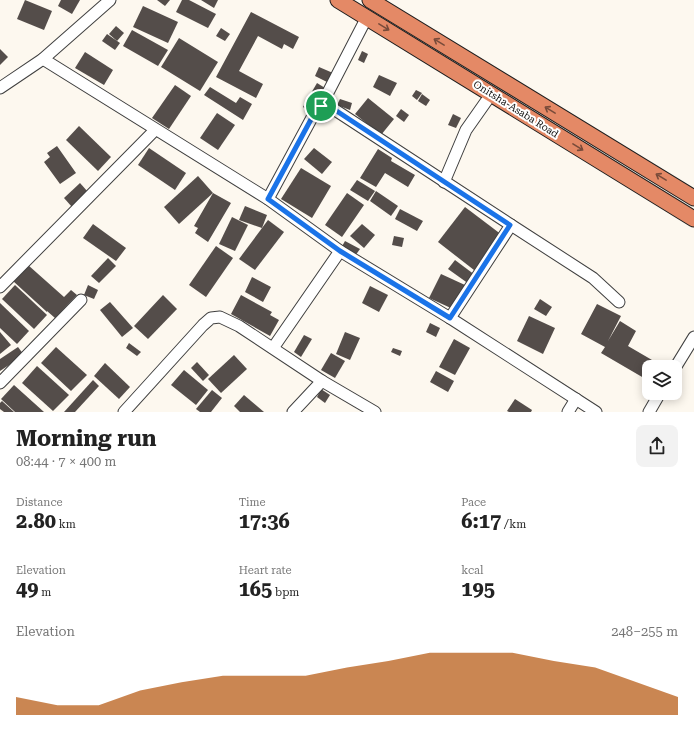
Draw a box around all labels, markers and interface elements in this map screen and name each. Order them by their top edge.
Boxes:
one-way arrow [378,23,389,31]
one-way arrow [434,38,445,46]
street label: Onitsha-Asaba Road [472,78,561,140]
pin [304,89,338,123]
icon: arrive [310,95,332,117]
one-way arrow [544,105,556,113]
one-way arrow [572,143,584,151]
one-way arrow [655,173,667,181]
map controls [642,360,682,400]
button: layers [642,360,682,400]
button: share [636,425,678,467]
text: Morning run [16,426,157,451]
text: 08:44 · 7 × 400 m [16,454,116,469]
text: Distance [16,496,63,509]
text: Time [239,496,266,509]
text: Pace [461,496,486,509]
text: 2.80 [16,509,56,533]
text: 17:36 [239,509,290,533]
text: 6:17 [461,509,501,533]
text: km [56,518,76,531]
text: /km [501,518,526,531]
text: Elevation [16,564,66,577]
text: Heart rate [239,564,292,577]
text: kcal [461,564,483,577]
text: 49 [16,577,38,601]
text: 165 [239,577,272,601]
text: 195 [461,577,495,601]
text: m [38,586,51,599]
text: bpm [272,586,299,599]
text: Elevation [16,624,75,639]
text: 248–255 m [611,624,678,639]

